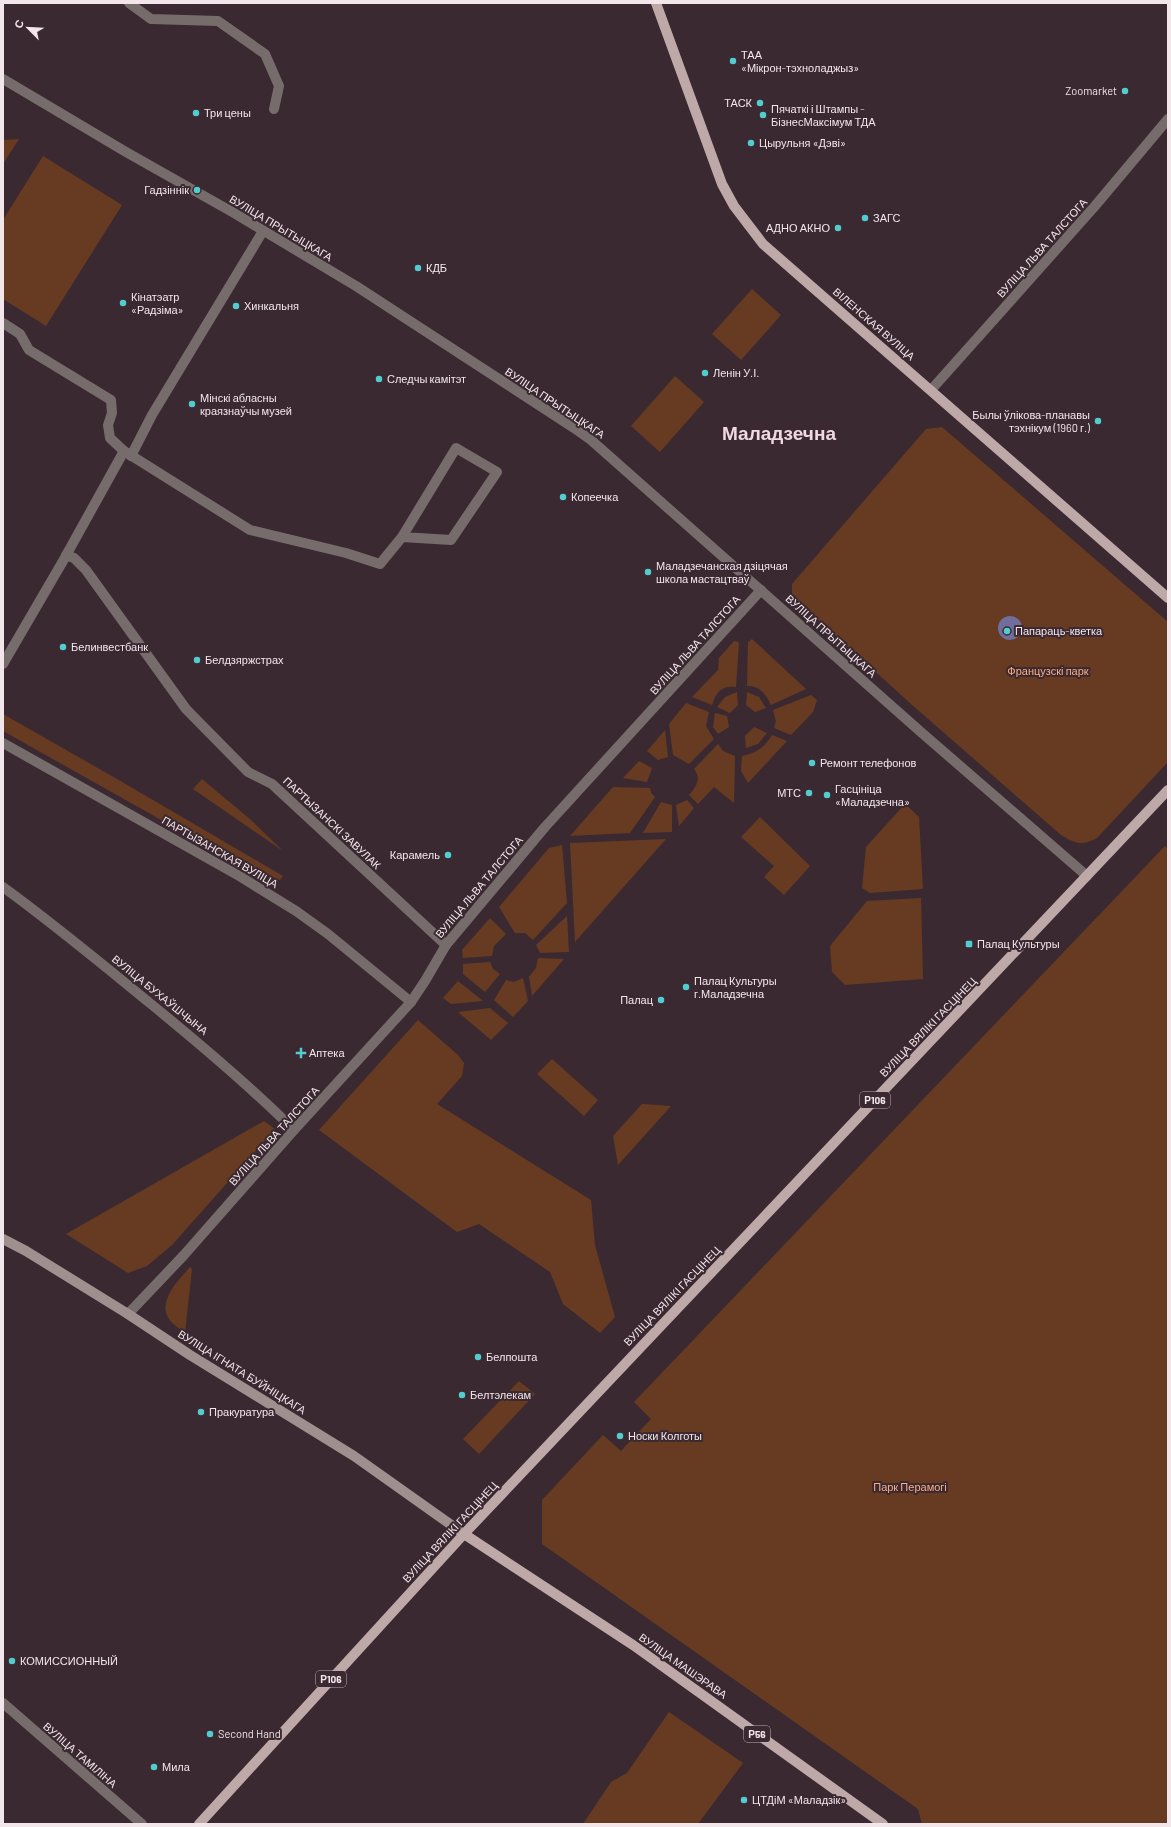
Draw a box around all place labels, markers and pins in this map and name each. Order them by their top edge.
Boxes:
place label: ТАА «Мікрон-тэхноладжыз» [741,48,859,74]
marker: ТАА «Мікрон-тэхноладжыз» [728,56,738,66]
place label: Zoomarket [1065,84,1117,97]
marker: Zoomarket [1120,86,1130,96]
place label: ТАСК [724,96,753,109]
marker: ТАСК [755,98,765,108]
place label: Пячаткі і Штампы - БізнесМаксімум ТДА [771,102,876,128]
place label: Три цены [204,106,251,119]
marker: Три цены [191,108,201,118]
marker: Пячаткі і Штампы - БізнесМаксімум ТДА [758,110,768,120]
place label: Цырульня «Дэві» [759,136,846,149]
marker: Цырульня «Дэві» [746,138,756,148]
place label: Гадзіннік [144,183,189,196]
marker: Гадзіннік [192,185,202,195]
place label: ЗАГС [873,211,900,224]
marker: ЗАГС [860,213,870,223]
place label: АДНО АКНО [766,221,830,234]
marker: АДНО АКНО [833,223,843,233]
place label: КДБ [426,261,447,274]
marker: КДБ [413,263,423,273]
place label: Кінатэатр «Радзіма» [131,290,184,316]
marker: Кінатэатр «Радзіма» [118,298,128,308]
place label: Хинкальня [244,299,299,312]
marker: Хинкальня [231,301,241,311]
place label: Ленін У.І. [713,366,759,379]
marker: Ленін У.І. [700,368,710,378]
place label: Следчы камітэт [387,372,466,385]
marker: Следчы камітэт [374,374,384,384]
place label: Мінскі абласны краязнаўчы музей [200,391,292,417]
marker: Мінскі абласны краязнаўчы музей [187,399,197,409]
place label: Былы ўлікова-планавы тэхнікум (1960 г.) [972,408,1090,434]
marker: Былы ўлікова-планавы тэхнікум (1960 г.) [1093,416,1103,426]
place label: Копеечка [571,490,619,503]
marker: Копеечка [558,492,568,502]
place label: Маладзечанская дзіцячая школа мастацтваў [656,559,788,585]
marker: Маладзечанская дзіцячая школа мастацтваў [643,567,653,577]
place label: Папараць-кветка [1015,624,1103,637]
marker: Папараць-кветка [1002,626,1012,636]
place label: Белинвестбанк [71,640,148,653]
marker: Белинвестбанк [58,642,68,652]
place label: Белдзяржстрах [205,653,284,666]
marker: Белдзяржстрах [192,655,202,665]
place label: Ремонт телефонов [820,756,917,769]
marker: Ремонт телефонов [807,758,817,768]
place label: Гасцініца «Маладзечна» [835,782,910,808]
place label: МТС [777,786,801,799]
marker: МТС [804,788,814,798]
marker: Гасцініца «Маладзечна» [822,790,832,800]
place label: Карамель [390,848,440,861]
marker: Карамель [443,850,453,860]
place label: Палац Культуры [977,937,1060,950]
marker: Палац Культуры [964,939,974,949]
place label: Палац Культуры г.Маладзечна [694,974,777,1000]
marker: Палац Культуры г.Маладзечна [681,982,691,992]
place label: Палац [620,993,654,1006]
marker: Палац [656,995,666,1005]
place label: Аптека [309,1046,345,1059]
marker: Аптека [296,1048,306,1058]
place label: Белпошта [486,1350,538,1363]
marker: Белпошта [473,1352,483,1362]
place label: Белтэлекам [470,1388,531,1401]
marker: Белтэлекам [457,1390,467,1400]
place label: Пракуратура [209,1405,275,1418]
marker: Пракуратура [196,1407,206,1417]
place label: Носки Колготы [628,1429,702,1442]
marker: Носки Колготы [615,1431,625,1441]
place label: КОМИССИОННЫЙ [20,1654,118,1667]
marker: КОМИССИОННЫЙ [7,1656,17,1666]
place label: Second Hand [218,1727,281,1740]
marker: Second Hand [205,1729,215,1739]
place label: Мила [162,1760,191,1773]
marker: Мила [149,1762,159,1772]
place label: ЦТДіМ «Маладзік» [752,1793,846,1806]
marker: ЦТДіМ «Маладзік» [739,1795,749,1805]

